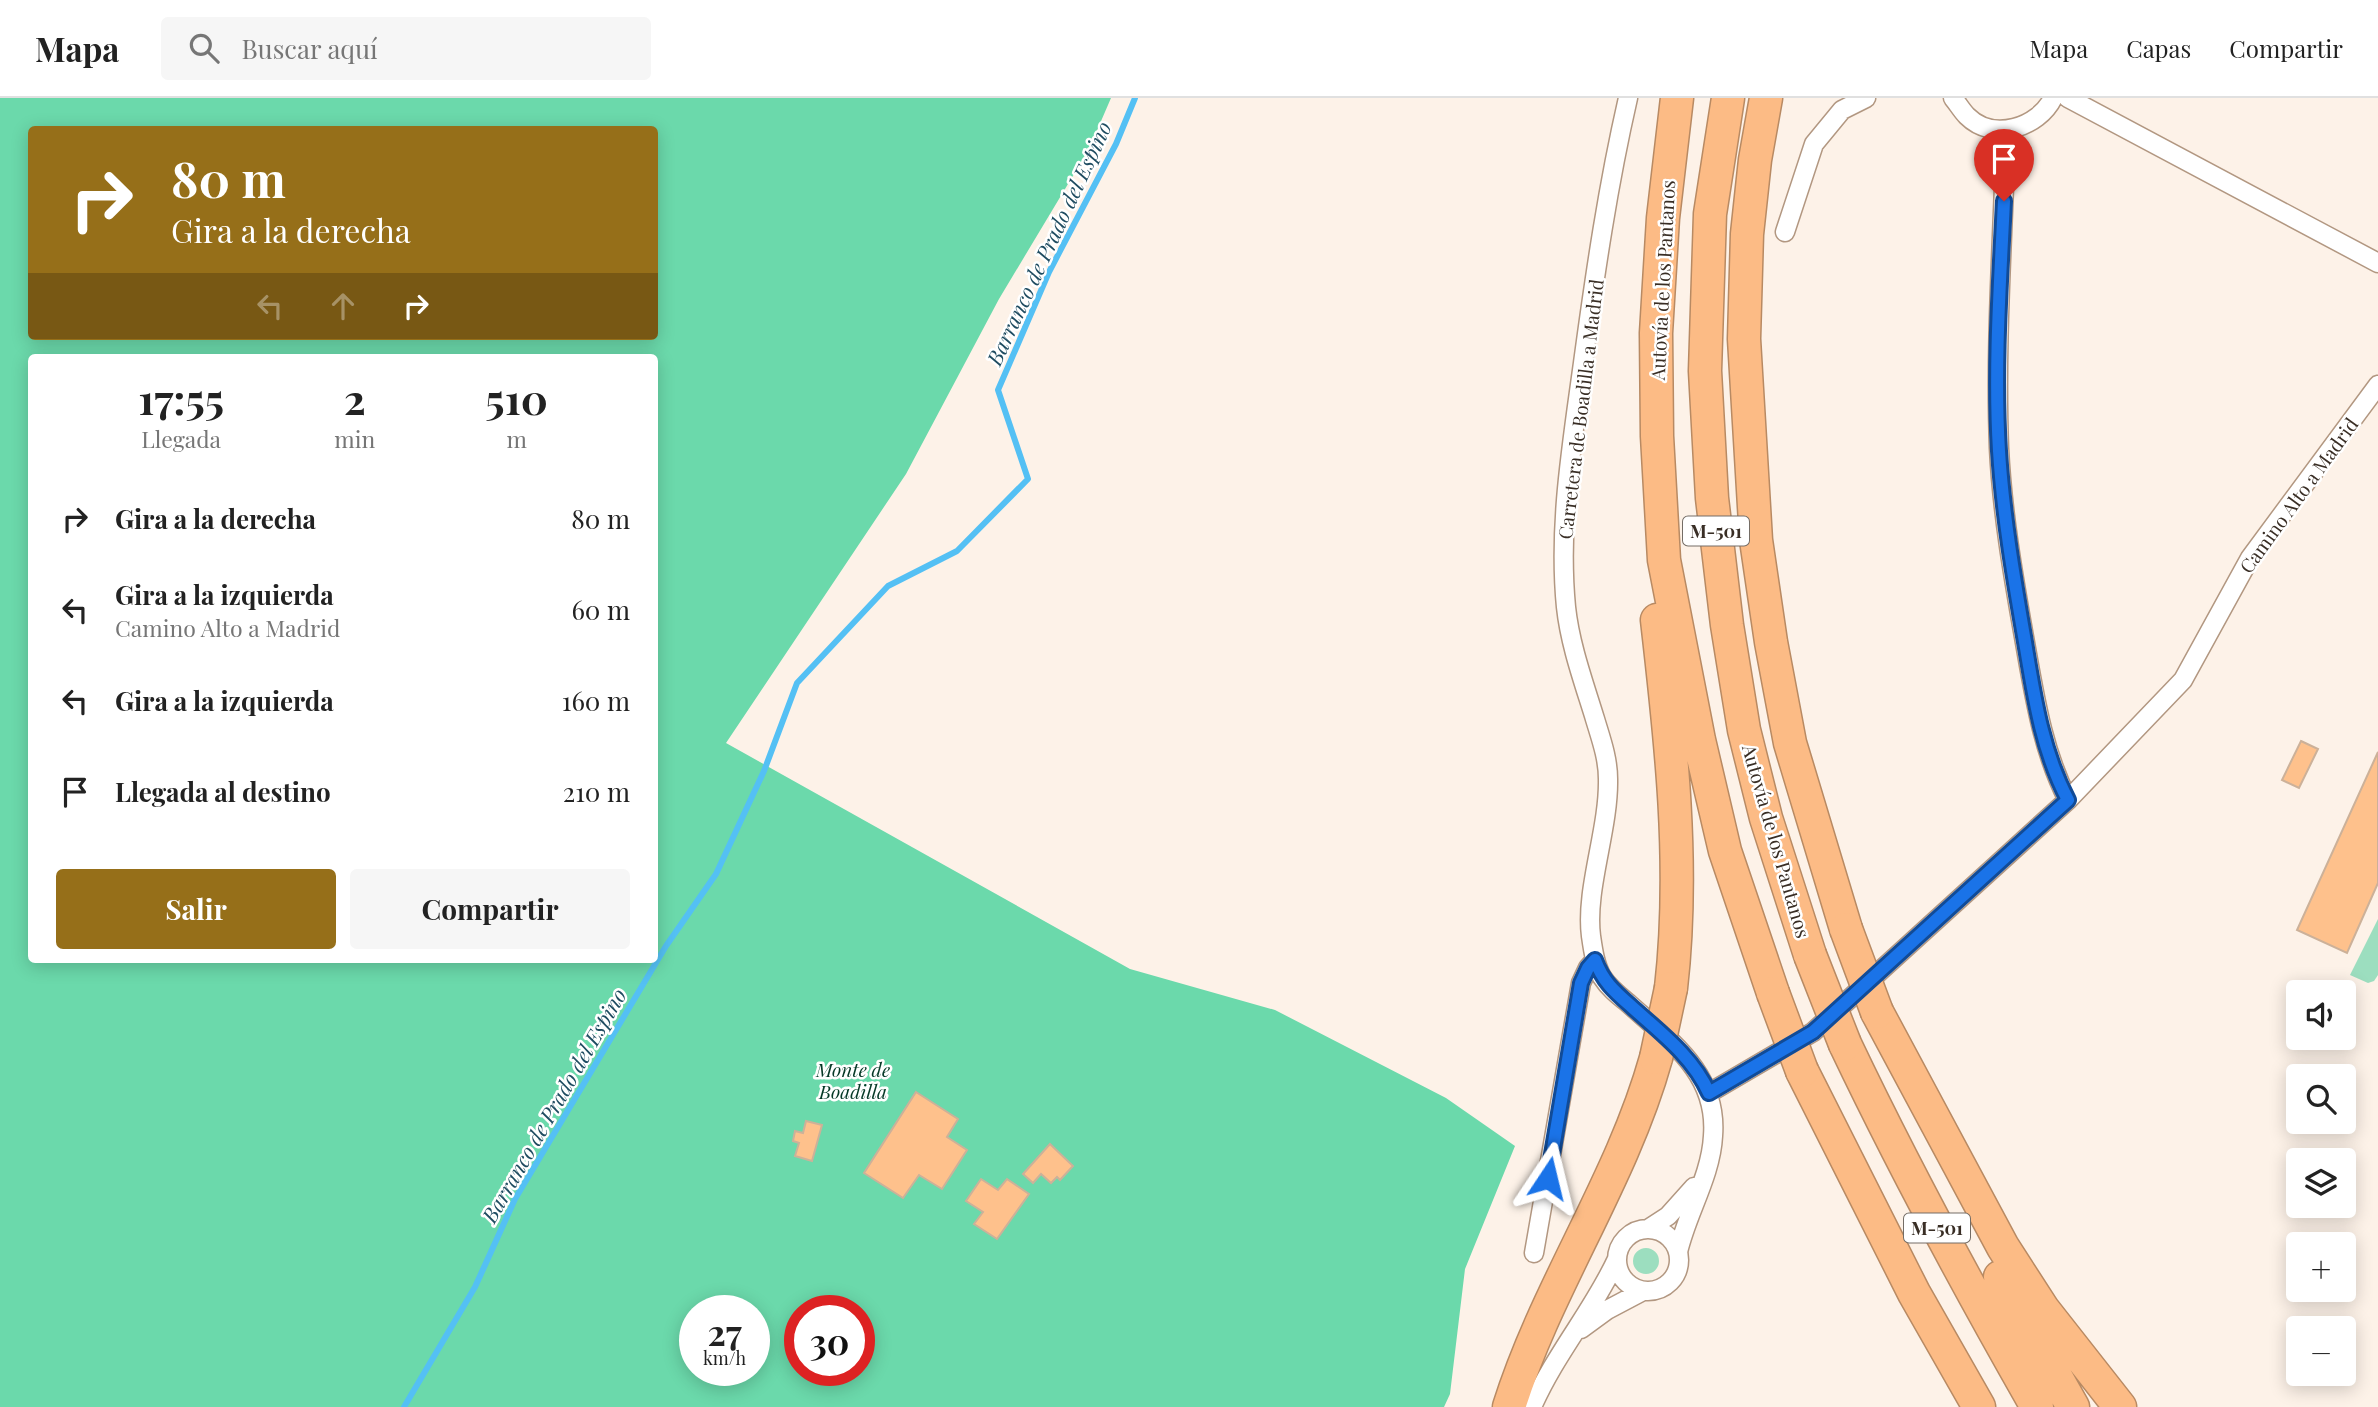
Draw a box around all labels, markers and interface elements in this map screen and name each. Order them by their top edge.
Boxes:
search box [161,17,651,80]
text: Mapa [35,26,119,70]
icon: search [185,29,223,67]
text: Buscar aquí [241,31,378,66]
text: Mapa [2030,32,2088,64]
text: Capas [2126,32,2191,64]
text: Compartir [2229,32,2343,64]
water label: Barranco de Prado del Espino [979,117,1117,370]
pin [1974,129,2034,201]
icon: arrive [1985,140,2023,178]
text: 80 m [171,145,286,210]
icon: right [56,154,147,245]
street label: Autovía de los Pantanos [1644,179,1680,382]
text: Gira a la derecha [171,208,411,251]
street label: Carretera de Boadilla a Madrid [1551,277,1609,541]
icon: left [251,287,289,325]
icon: ahead [324,287,362,325]
icon: right [397,287,435,325]
text: 17:55 [138,370,224,426]
text: 2 [344,370,366,426]
text: 510 [485,370,548,426]
street label: Camino Alto a Madrid [2233,412,2363,578]
text: Llegada [141,423,221,454]
text: min [334,423,375,454]
text: m [506,423,527,454]
icon: right [56,500,94,538]
text: Gira a la derecha [115,501,316,536]
text: 80 m [571,501,630,536]
road number: M-501 [1683,516,1749,545]
text: Gira a la izquierda [115,577,334,612]
icon: left [56,591,94,629]
text: 60 m [571,592,630,627]
text: Camino Alto a Madrid [115,612,340,643]
icon: left [56,682,94,720]
text: Gira a la izquierda [115,683,334,718]
text: 160 m [562,683,630,718]
street label: Autovía de los Pantanos [1737,740,1817,941]
icon: arrive [56,773,94,811]
text: Llegada al destino [115,774,331,809]
text: 210 m [563,774,630,809]
button: Salir [56,869,336,949]
button: Compartir [350,869,630,949]
map controls [2286,980,2356,1386]
button: sound [2286,980,2356,1050]
water label: Barranco de Prado del Espino [474,983,632,1228]
park label: Monte de Boadilla [815,1056,890,1104]
button: search [2286,1064,2356,1134]
position arrow [1511,1141,1585,1215]
button: layers [2286,1148,2356,1218]
road number: M-501 [1904,1213,1970,1242]
button: + [2286,1232,2356,1302]
speed limit sign: 30 [784,1295,875,1386]
text: 27 [707,1308,742,1355]
button: − [2286,1316,2356,1386]
text: km/h [703,1346,746,1370]

